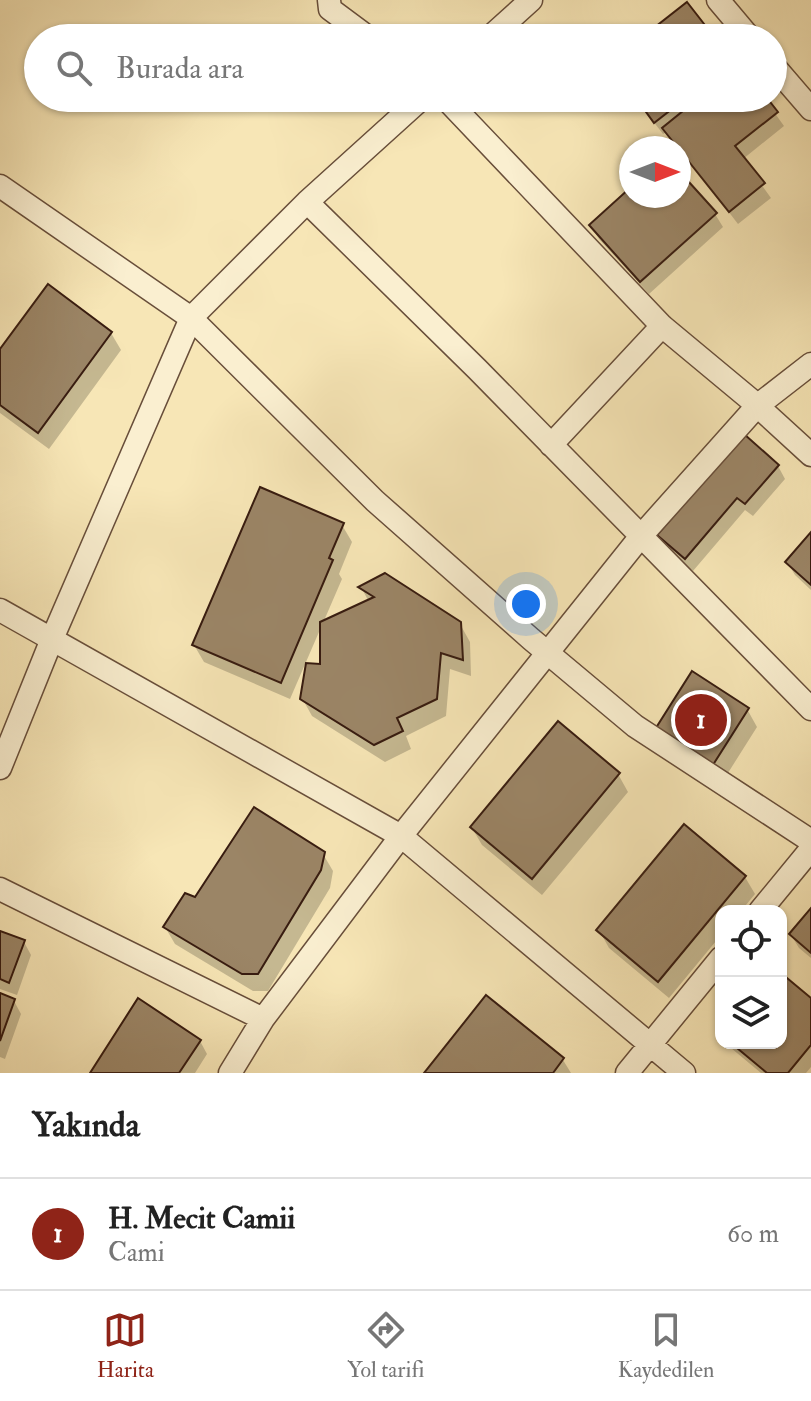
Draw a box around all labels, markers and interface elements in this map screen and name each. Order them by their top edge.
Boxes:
search box [24,24,787,112]
icon: search [52,46,96,90]
text: Burada ara [116,50,244,87]
north arrow [619,136,691,208]
your location [506,584,546,624]
pin: 1 [675,690,727,750]
map controls [715,905,787,1049]
button: locate [715,905,787,977]
button: layers [715,977,787,1049]
text: Yakında [32,1104,140,1147]
text: H. Mecit Camii [108,1200,295,1237]
text: 1 [53,1218,63,1250]
text: 60 m [727,1218,779,1250]
text: Cami [108,1237,165,1269]
tab: Harita [97,1308,154,1384]
tab: Yol tarifi [347,1308,424,1384]
tab: Kaydedilen [618,1308,714,1384]

